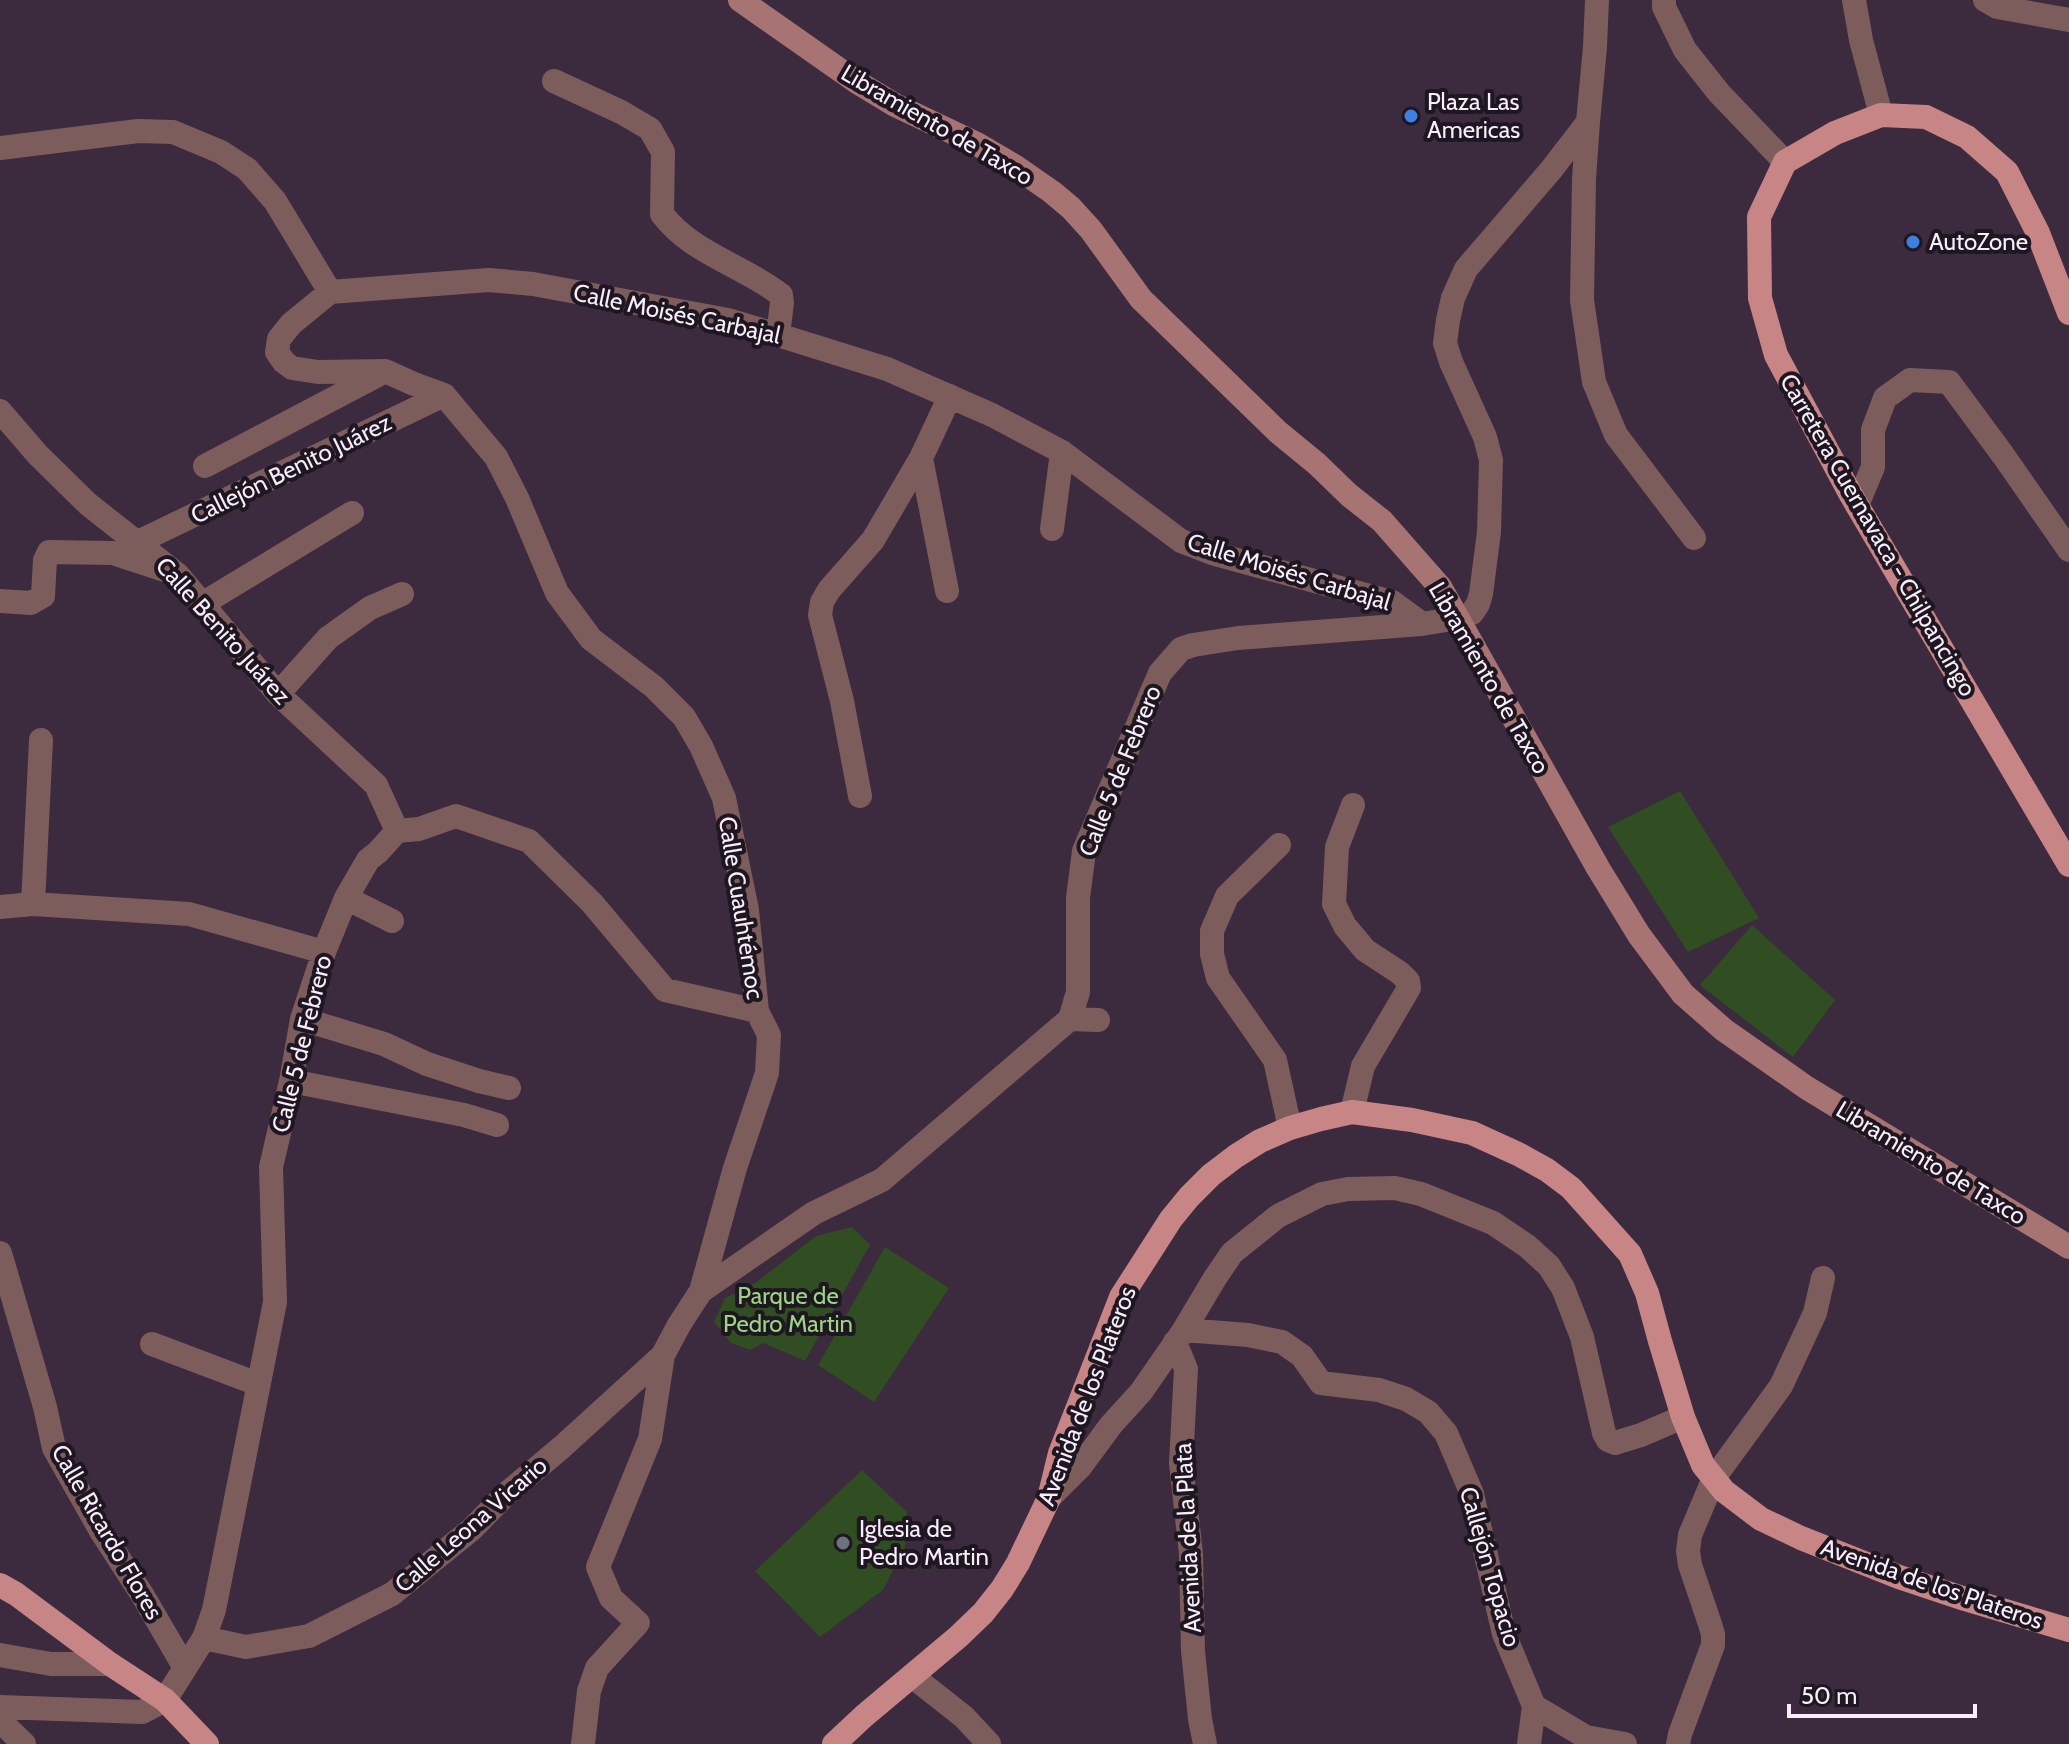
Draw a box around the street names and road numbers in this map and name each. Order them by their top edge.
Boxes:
street label: Libramiento de Taxco [836,58,1038,191]
street label: Calle Moisés Carbajal [571,277,784,350]
street label: Carretera Cuernavaca - Chilpancingo [1774,368,1983,701]
street label: Callejón Benito Juárez [186,407,396,530]
street label: Calle Moisés Carbajal [1184,527,1395,616]
street label: Calle Benito Juárez [150,551,297,710]
street label: Libramiento de Taxco [1423,577,1556,779]
street label: Calle 5 de Febrero [1072,681,1167,860]
street label: Calle Cuauhtémoc [713,815,770,1001]
street label: Calle 5 de Febrero [265,952,338,1136]
street label: Libramiento de Taxco [1831,1094,2031,1231]
street label: Avenida de los Plateros [1031,1282,1142,1510]
street label: Calle Ricardo Flores [46,1439,169,1624]
street label: Avenida de la Plata [1168,1442,1207,1634]
street label: Calle Leona Vicario [389,1451,553,1599]
street label: Callejón Topacio [1454,1484,1527,1650]
street label: Avenida de los Plateros [1817,1532,2047,1635]

